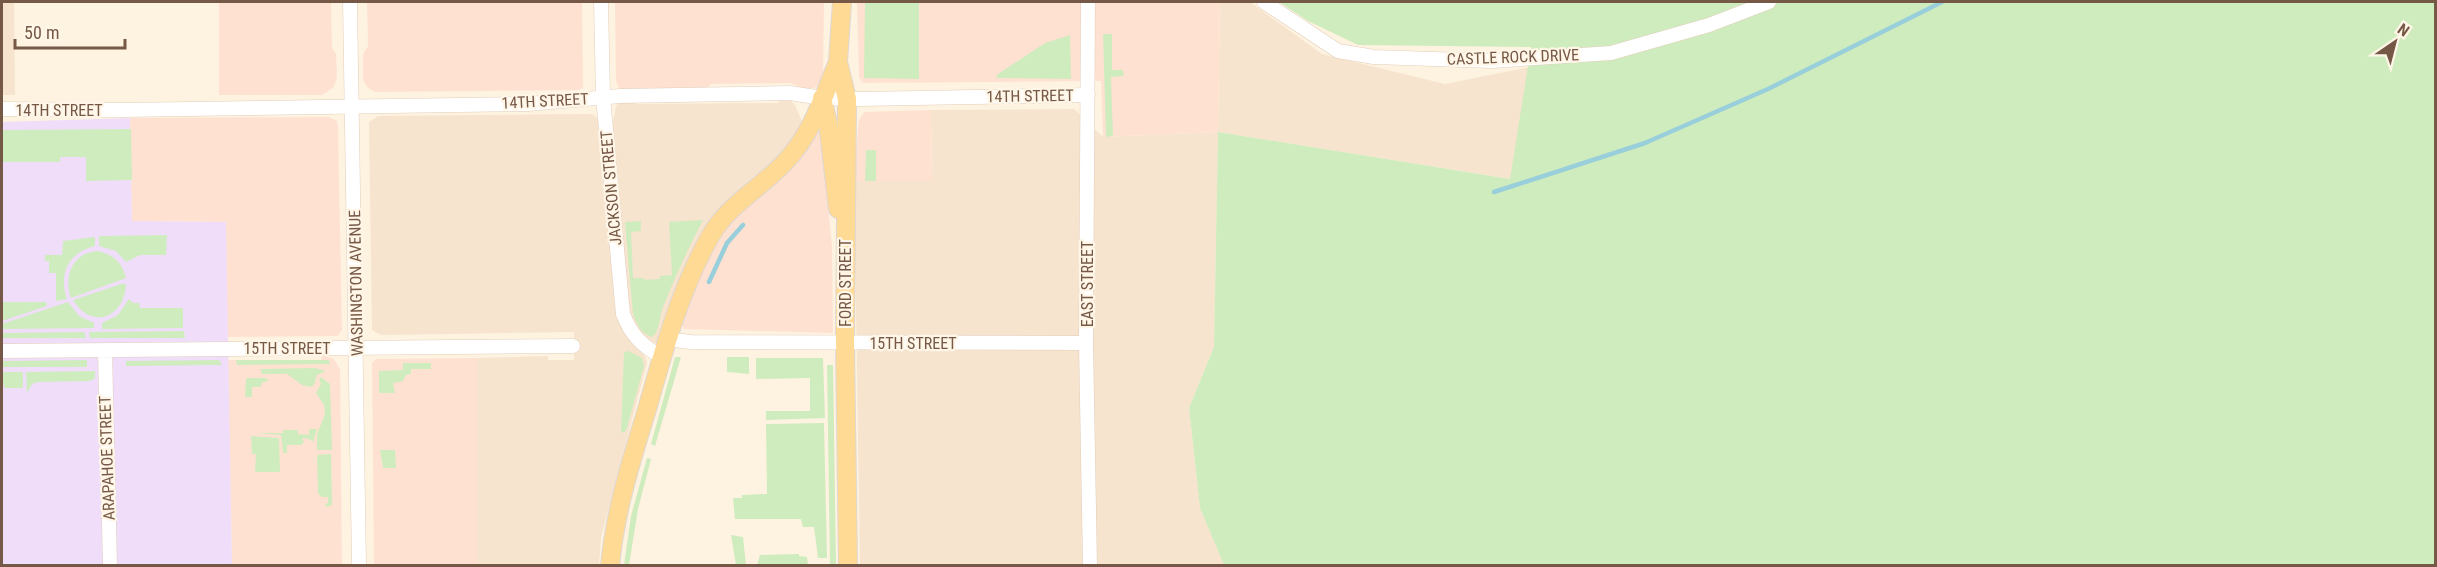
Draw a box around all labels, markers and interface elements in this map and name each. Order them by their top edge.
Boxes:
scale bar [15,12,124,50]
north arrow [2365,12,2425,72]
text: N [2394,20,2413,41]
text: 50 m [24,22,59,43]
street label: CASTLE ROCK DRIVE [1447,45,1579,69]
street label: 14TH STREET [986,86,1074,106]
street label: 14TH STREET [501,89,589,113]
street label: 14TH STREET [15,101,103,120]
street label: JACKSON STREET [597,130,625,246]
street label: WASHINGTON AVENUE [345,210,367,356]
street label: FORD STREET [836,239,855,327]
street label: EAST STREET [1078,241,1097,327]
street label: 15TH STREET [869,334,957,353]
street label: 15TH STREET [243,339,331,358]
street label: ARAPAHOE STREET [95,395,119,521]

